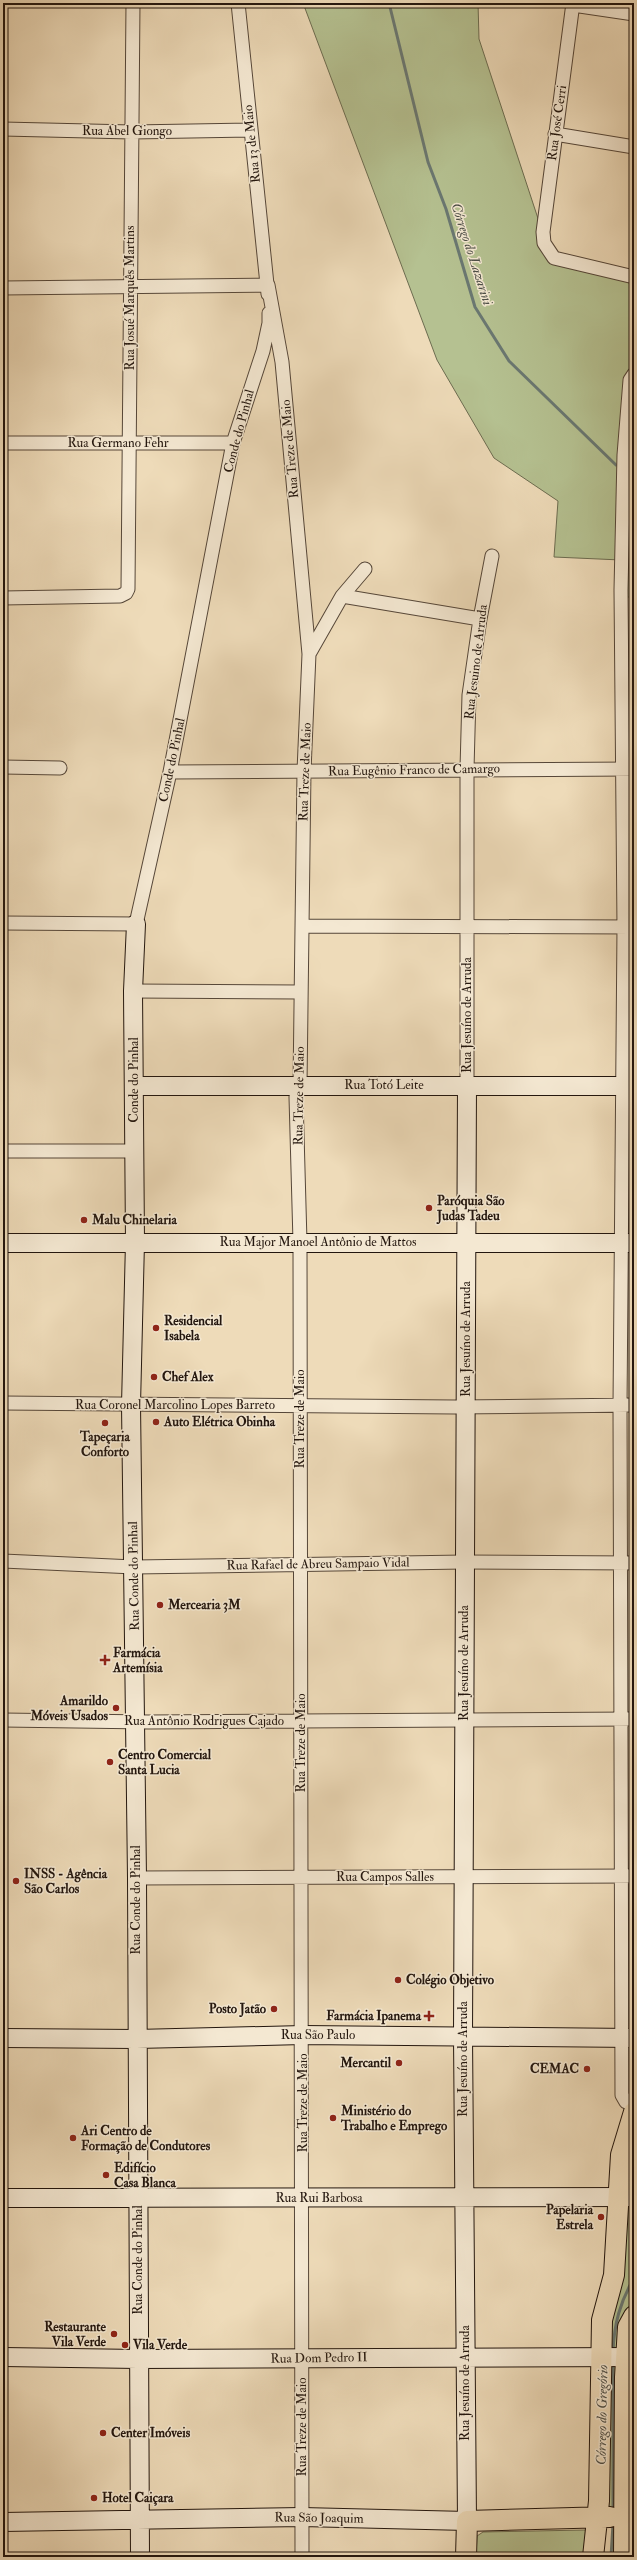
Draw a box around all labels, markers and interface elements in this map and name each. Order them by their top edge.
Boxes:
street label: Rua José Cerri [544,84,570,162]
street label: Rua 13 de Maio [240,104,264,184]
street label: Rua Abel Giongo [82,123,172,139]
water label: Córrego do Lazarini [447,201,497,307]
street label: Rua Josué Marquês Martins [122,225,138,370]
street label: Conde do Pinhal [220,387,258,474]
street label: Rua Treze de Maio [278,399,302,499]
street label: Rua Germano Fehr [67,435,169,451]
street label: Rua Jesuino de Arruda [461,603,491,720]
street label: Conde do Pinhal [155,716,189,804]
street label: Rua Treze de Maio [295,722,315,822]
street label: Rua Eugênio Franco de Camargo [328,760,500,780]
street label: Rua Jesuíno de Arruda [459,956,475,1073]
street label: Conde do Pinhal [126,1037,142,1123]
street label: Rua Treze de Maio [290,1046,308,1146]
street label: Rua Totó Leite [344,1077,424,1093]
place label: Paróquia São Judas Tadeu [436,1193,505,1225]
marker: Paróquia São Judas Tadeu [424,1203,434,1213]
place label: Malu Chinelaria [91,1212,178,1228]
marker: Malu Chinelaria [79,1215,89,1225]
street label: Rua Major Manoel Antônio de Mattos [220,1234,417,1250]
street label: Rua Jesuíno de Arruda [458,1280,474,1397]
place label: Residencial Isabela [164,1313,223,1344]
marker: Residencial Isabela [151,1323,161,1333]
place label: Chef Alex [162,1369,214,1385]
street label: Rua Treze de Maio [292,1370,308,1469]
marker: Chef Alex [149,1372,159,1382]
street label: Rua Coronel Marcolino Lopes Barreto [75,1397,275,1414]
place label: Auto Elétrica Obinha [163,1414,276,1430]
marker: Auto Elétrica Obinha [151,1417,161,1427]
marker: Tapeçaria Conforto [100,1418,110,1428]
place label: Tapeçaria Conforto [79,1429,131,1460]
street label: Rua Conde do Pinhal [125,1520,143,1631]
street label: Rua Rafael de Abreu Sampaio Vidal [226,1554,410,1575]
place label: Mercearia 3M [167,1597,241,1613]
marker: Mercearia 3M [155,1600,165,1610]
street label: Rua Jesuíno de Arruda [456,1604,472,1721]
place label: Farmácia Artemísia [112,1645,163,1676]
marker: Farmácia Artemísia [100,1655,110,1665]
place label: Amarildo Móveis Usados [29,1693,109,1724]
street label: Rua Treze de Maio [293,1694,309,1793]
marker: Amarildo Móveis Usados [111,1703,121,1713]
street label: Rua Antônio Rodrigues Cajado [124,1713,284,1729]
place label: Centro Comercial Santa Lucia [118,1747,212,1778]
marker: Centro Comercial Santa Lucia [105,1757,115,1767]
street label: Rua Conde do Pinhal [128,1845,144,1955]
place label: INSS - Agência São Carlos [24,1866,108,1897]
street label: Rua Campos Salles [336,1869,435,1886]
marker: INSS - Agência São Carlos [11,1876,21,1886]
place label: Colégio Objetivo [406,1972,495,1989]
marker: Colégio Objetivo [393,1975,403,1985]
street label: Rua Jesuíno de Arruda [455,2000,471,2117]
place label: Posto Jatão [209,2001,267,2018]
marker: Posto Jatão [269,2004,279,2014]
place label: Farmácia Ipanema [326,2008,422,2025]
marker: Farmácia Ipanema [424,2011,434,2021]
street label: Rua São Paulo [281,2027,355,2043]
street label: Rua Treze de Maio [295,2054,311,2153]
place label: Mercantil [339,2055,392,2071]
marker: Mercantil [394,2058,404,2068]
place label: CEMAC [530,2061,579,2077]
marker: CEMAC [582,2064,592,2074]
place label: Ministério do Trabalho e Emprego [340,2103,448,2135]
marker: Ministério do Trabalho e Emprego [328,2113,338,2123]
place label: Ari Centro de Formação de Condutores [80,2123,211,2154]
marker: Ari Centro de Formação de Condutores [68,2133,78,2143]
place label: Edifício Casa Blanca [114,2160,176,2191]
marker: Edifício Casa Blanca [101,2170,111,2180]
street label: Rua Rui Barbosa [275,2190,363,2206]
place label: Papelaria Estrela [546,2202,594,2233]
street label: Rua Conde do Pinhal [130,2205,146,2315]
marker: Papelaria Estrela [596,2212,606,2222]
place label: Restaurante Vila Verde [44,2319,107,2350]
street label: Rua Jesuíno de Arruda [457,2324,473,2441]
marker: Restaurante Vila Verde [109,2329,119,2339]
place label: Vila Verde [132,2337,188,2353]
marker: Vila Verde [120,2340,130,2350]
street label: Rua Dom Pedro II [270,2349,368,2367]
water label: Córrego do Gregório [593,2365,611,2465]
street label: Rua Treze de Maio [294,2378,310,2477]
place label: Center Imóveis [111,2425,191,2441]
marker: Center Imóveis [98,2428,108,2438]
place label: Hotel Caiçara [102,2490,174,2506]
marker: Hotel Caiçara [89,2493,99,2503]
street label: Rua São Joaquim [274,2509,364,2527]

